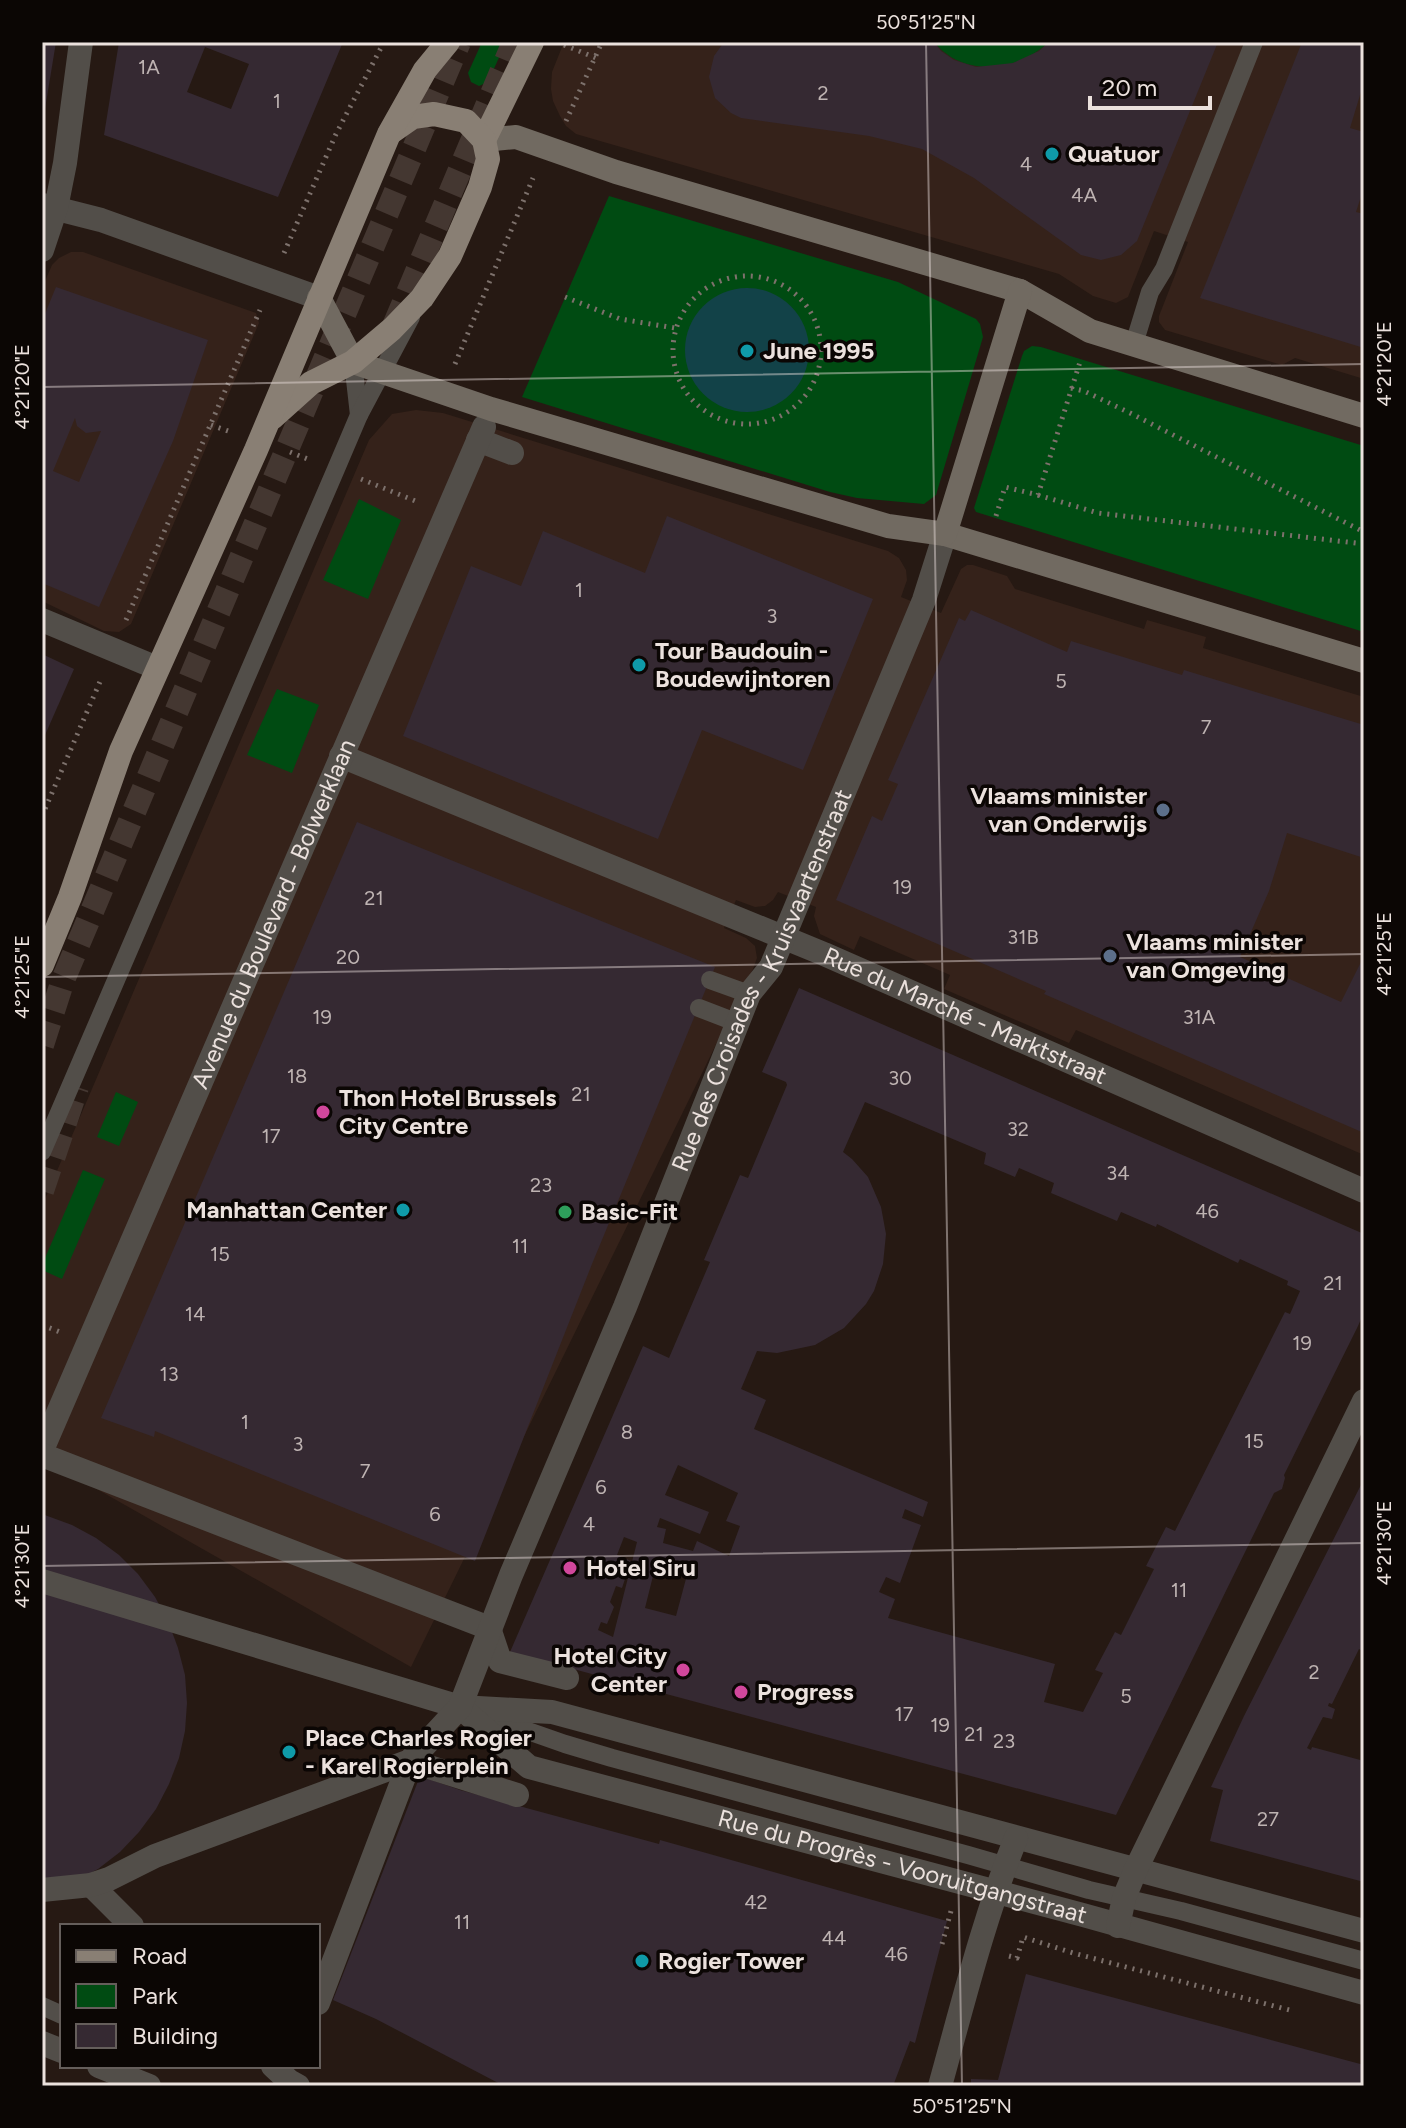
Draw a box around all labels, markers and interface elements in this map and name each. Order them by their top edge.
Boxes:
text: 50°51'25"N [876,10,976,34]
house number: 1A [138,55,160,79]
scale bar [1090,60,1210,110]
text: 20 m [1102,73,1157,102]
house number: 2 [817,81,829,105]
house number: 1 [273,89,281,113]
place label: Quatuor [1068,139,1160,168]
marker: Quatuor [1043,145,1061,163]
house number: 4 [1020,152,1032,176]
house number: 4A [1071,183,1097,207]
text: 4°21'20"E [1372,321,1396,407]
place label: June 1995 [763,336,874,365]
marker: June 1995 [738,342,756,360]
text: 4°21'20"E [10,344,34,430]
house number: 1 [575,578,583,602]
house number: 3 [767,604,777,628]
place label: Tour Baudouin - Boudewijntoren [655,636,831,693]
marker: Tour Baudouin - Boudewijntoren [630,656,648,674]
house number: 5 [1055,669,1067,693]
house number: 7 [1201,715,1212,739]
street label: Avenue du Boulevard - Bolwerklaan [185,735,361,1093]
place label: Vlaams minister van Onderwijs [970,781,1147,838]
street label: Rue des Croisades - Kruisvaartenstraat [665,785,857,1176]
marker: Vlaams minister van Onderwijs [1154,801,1172,819]
house number: 19 [892,875,912,899]
house number: 21 [364,886,384,910]
text: 4°21'25"E [1372,912,1396,996]
house number: 31B [1007,925,1039,949]
place label: Vlaams minister van Omgeving [1126,927,1303,984]
text: 4°21'25"E [10,935,34,1019]
street label: Rue du Marché - Marktstraat [819,941,1111,1090]
house number: 20 [336,945,360,969]
marker: Vlaams minister van Omgeving [1101,947,1119,965]
house number: 19 [312,1005,332,1029]
house number: 31A [1183,1005,1216,1029]
house number: 18 [287,1064,307,1088]
house number: 30 [888,1066,912,1090]
house number: 21 [571,1082,591,1106]
place label: Thon Hotel Brussels City Centre [339,1083,556,1140]
marker: Thon Hotel Brussels City Centre [314,1103,332,1121]
house number: 32 [1007,1117,1029,1141]
house number: 17 [262,1124,281,1148]
house number: 34 [1106,1161,1130,1185]
house number: 23 [530,1173,552,1197]
place label: Manhattan Center [186,1195,387,1224]
place label: Basic-Fit [581,1197,678,1226]
house number: 46 [1195,1199,1219,1223]
marker: Manhattan Center [394,1201,412,1219]
marker: Basic-Fit [556,1203,574,1221]
house number: 11 [512,1234,528,1258]
house number: 15 [210,1242,230,1266]
house number: 21 [1323,1271,1343,1295]
house number: 14 [185,1302,205,1326]
house number: 19 [1292,1331,1312,1355]
house number: 13 [159,1362,179,1386]
house number: 1 [241,1410,249,1434]
house number: 8 [621,1420,633,1444]
house number: 15 [1244,1429,1264,1453]
house number: 3 [293,1432,303,1456]
house number: 7 [360,1459,371,1483]
house number: 6 [595,1475,607,1499]
text: 4°21'30"E [1372,1500,1396,1586]
house number: 6 [429,1502,441,1526]
house number: 4 [583,1512,595,1536]
text: 4°21'30"E [10,1523,34,1609]
place label: Hotel Siru [586,1553,696,1582]
marker: Hotel Siru [561,1559,579,1577]
house number: 11 [1171,1578,1187,1602]
place label: Hotel City Center [554,1641,667,1698]
house number: 2 [1308,1660,1320,1684]
marker: Hotel City Center [674,1661,692,1679]
place label: Progress [757,1677,854,1706]
marker: Progress [732,1683,750,1701]
house number: 5 [1120,1684,1132,1708]
house number: 17 [895,1702,914,1726]
house number: 19 [930,1713,950,1737]
house number: 21 [964,1722,984,1746]
place label: Place Charles Rogier - Karel Rogierplein [305,1723,532,1780]
house number: 23 [993,1729,1015,1753]
marker: Place Charles Rogier - Karel Rogierplein [280,1743,298,1761]
street label: Rue du Progrès - Vooruitgangstraat [715,1803,1090,1929]
house number: 27 [1257,1807,1279,1831]
house number: 42 [744,1890,768,1914]
house number: 11 [454,1910,470,1934]
legend [60,1924,320,2068]
house number: 44 [822,1926,846,1950]
text: Road [132,1941,187,1970]
house number: 46 [884,1942,908,1966]
place label: Rogier Tower [658,1946,804,1975]
marker: Rogier Tower [633,1952,651,1970]
text: Park [132,1981,178,2010]
text: Building [132,2021,218,2050]
text: 50°51'25"N [912,2094,1012,2118]

